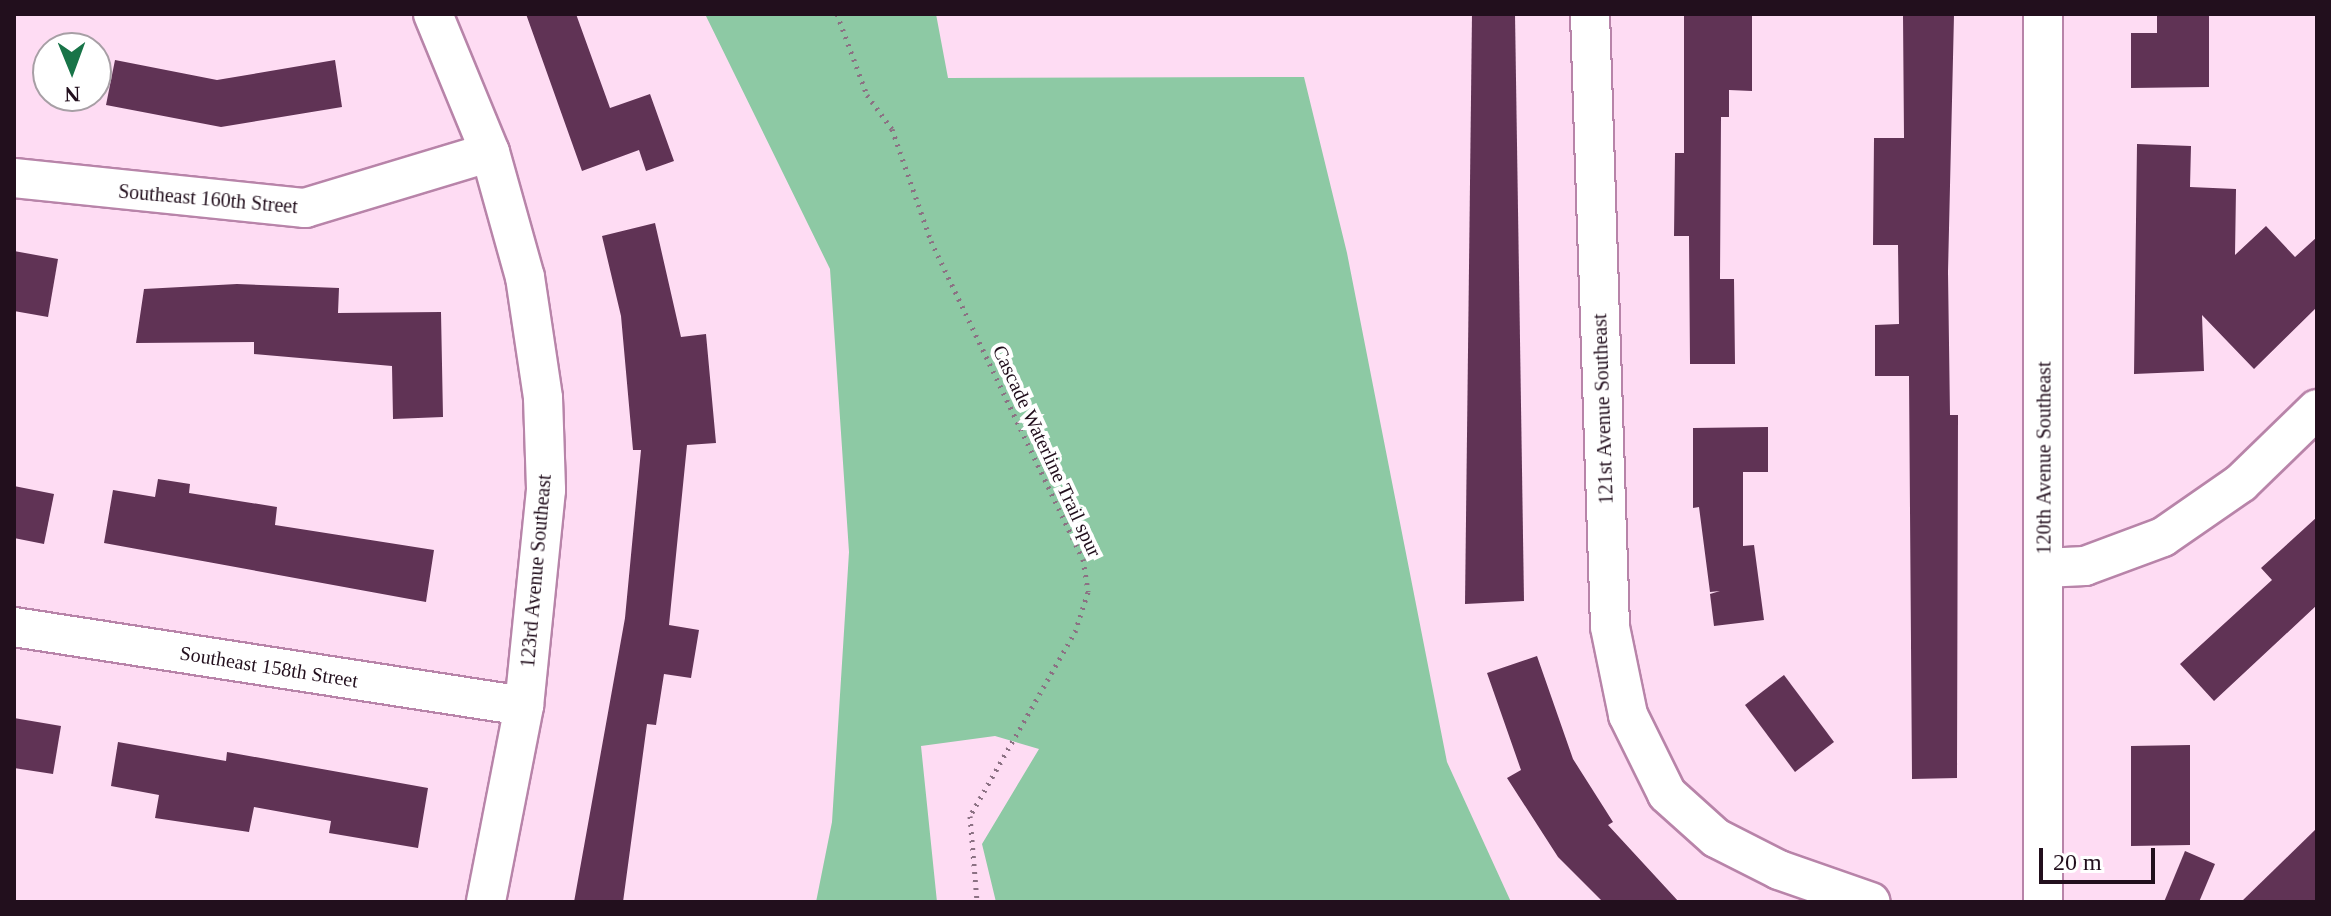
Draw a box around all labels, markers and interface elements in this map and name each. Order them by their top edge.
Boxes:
north arrow [32,32,112,112]
text: N [64,82,81,107]
street label: Southeast 160th Street [117,179,299,219]
street label: 121st Avenue Southeast [1588,313,1618,505]
street label: Cascade Waterline Trail spur [987,341,1107,561]
street label: 120th Avenue Southeast [2032,361,2056,555]
street label: 123rd Avenue Southeast [516,473,556,669]
street label: Southeast 158th Street [178,641,360,693]
scale bar [2043,832,2159,882]
text: 20 m [2053,849,2102,875]

